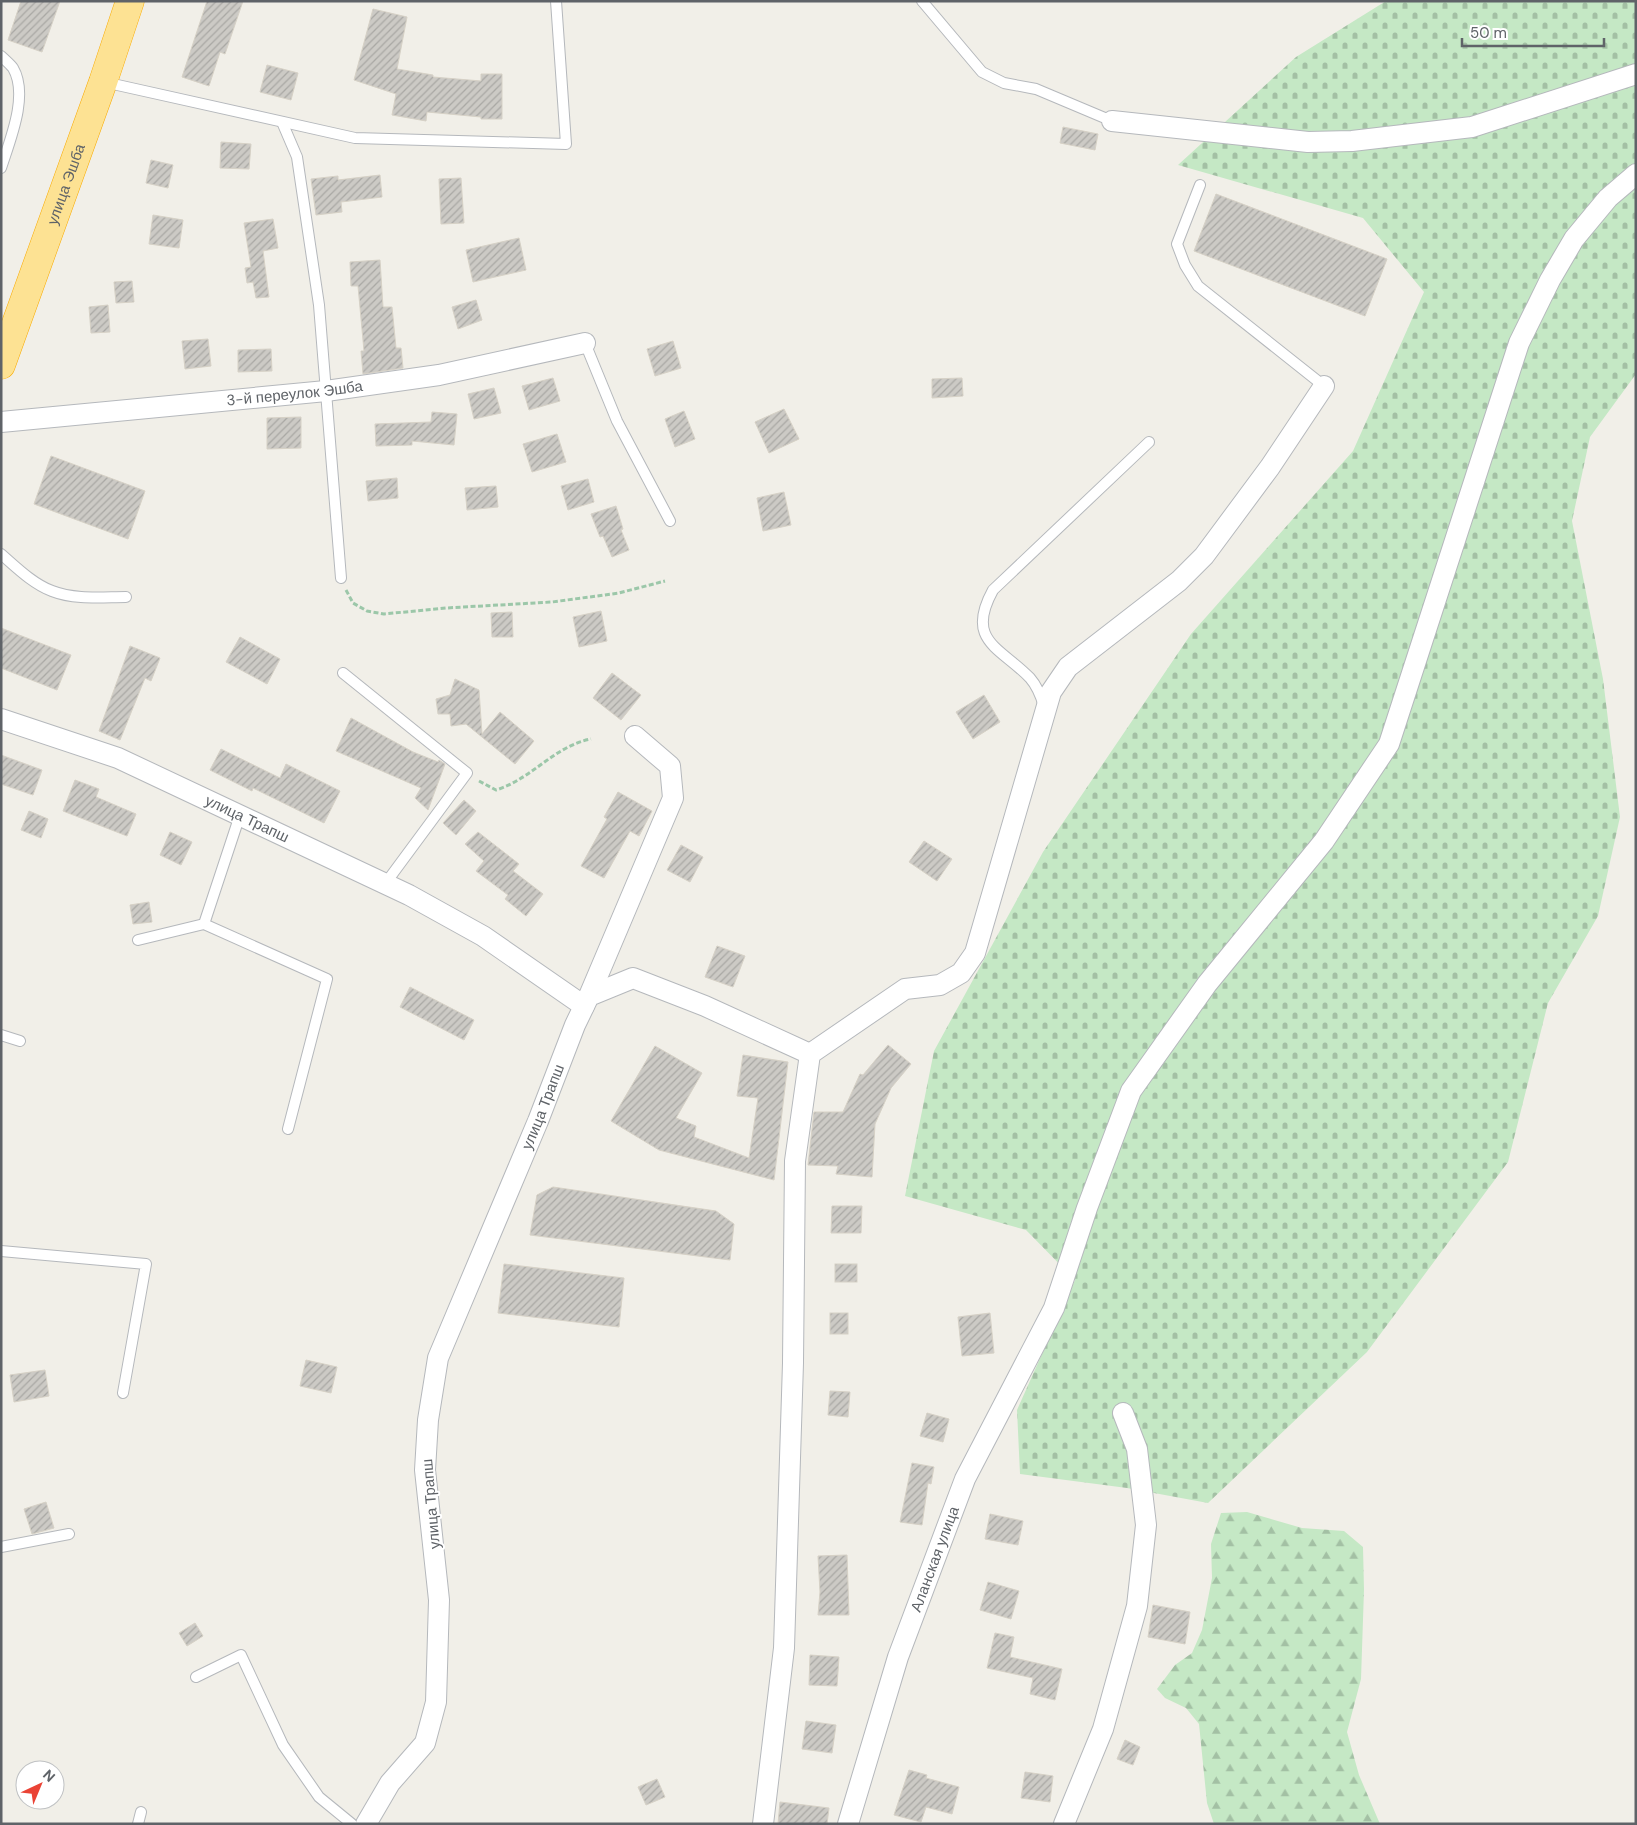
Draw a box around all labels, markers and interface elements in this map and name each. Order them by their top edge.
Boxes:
scale bar [1462,15,1604,47]
text: 50 m [1470,23,1507,43]
street label: улица Эшба [42,141,90,228]
street label: 3-й переулок Эшба [226,376,365,410]
street label: улица Трапш [202,790,292,847]
street label: улица Трапш [517,1061,569,1153]
street label: улица Трапш [417,1458,445,1550]
street label: Аланская улица [906,1503,964,1615]
north arrow [15,1760,65,1810]
text: N [39,1766,59,1786]

